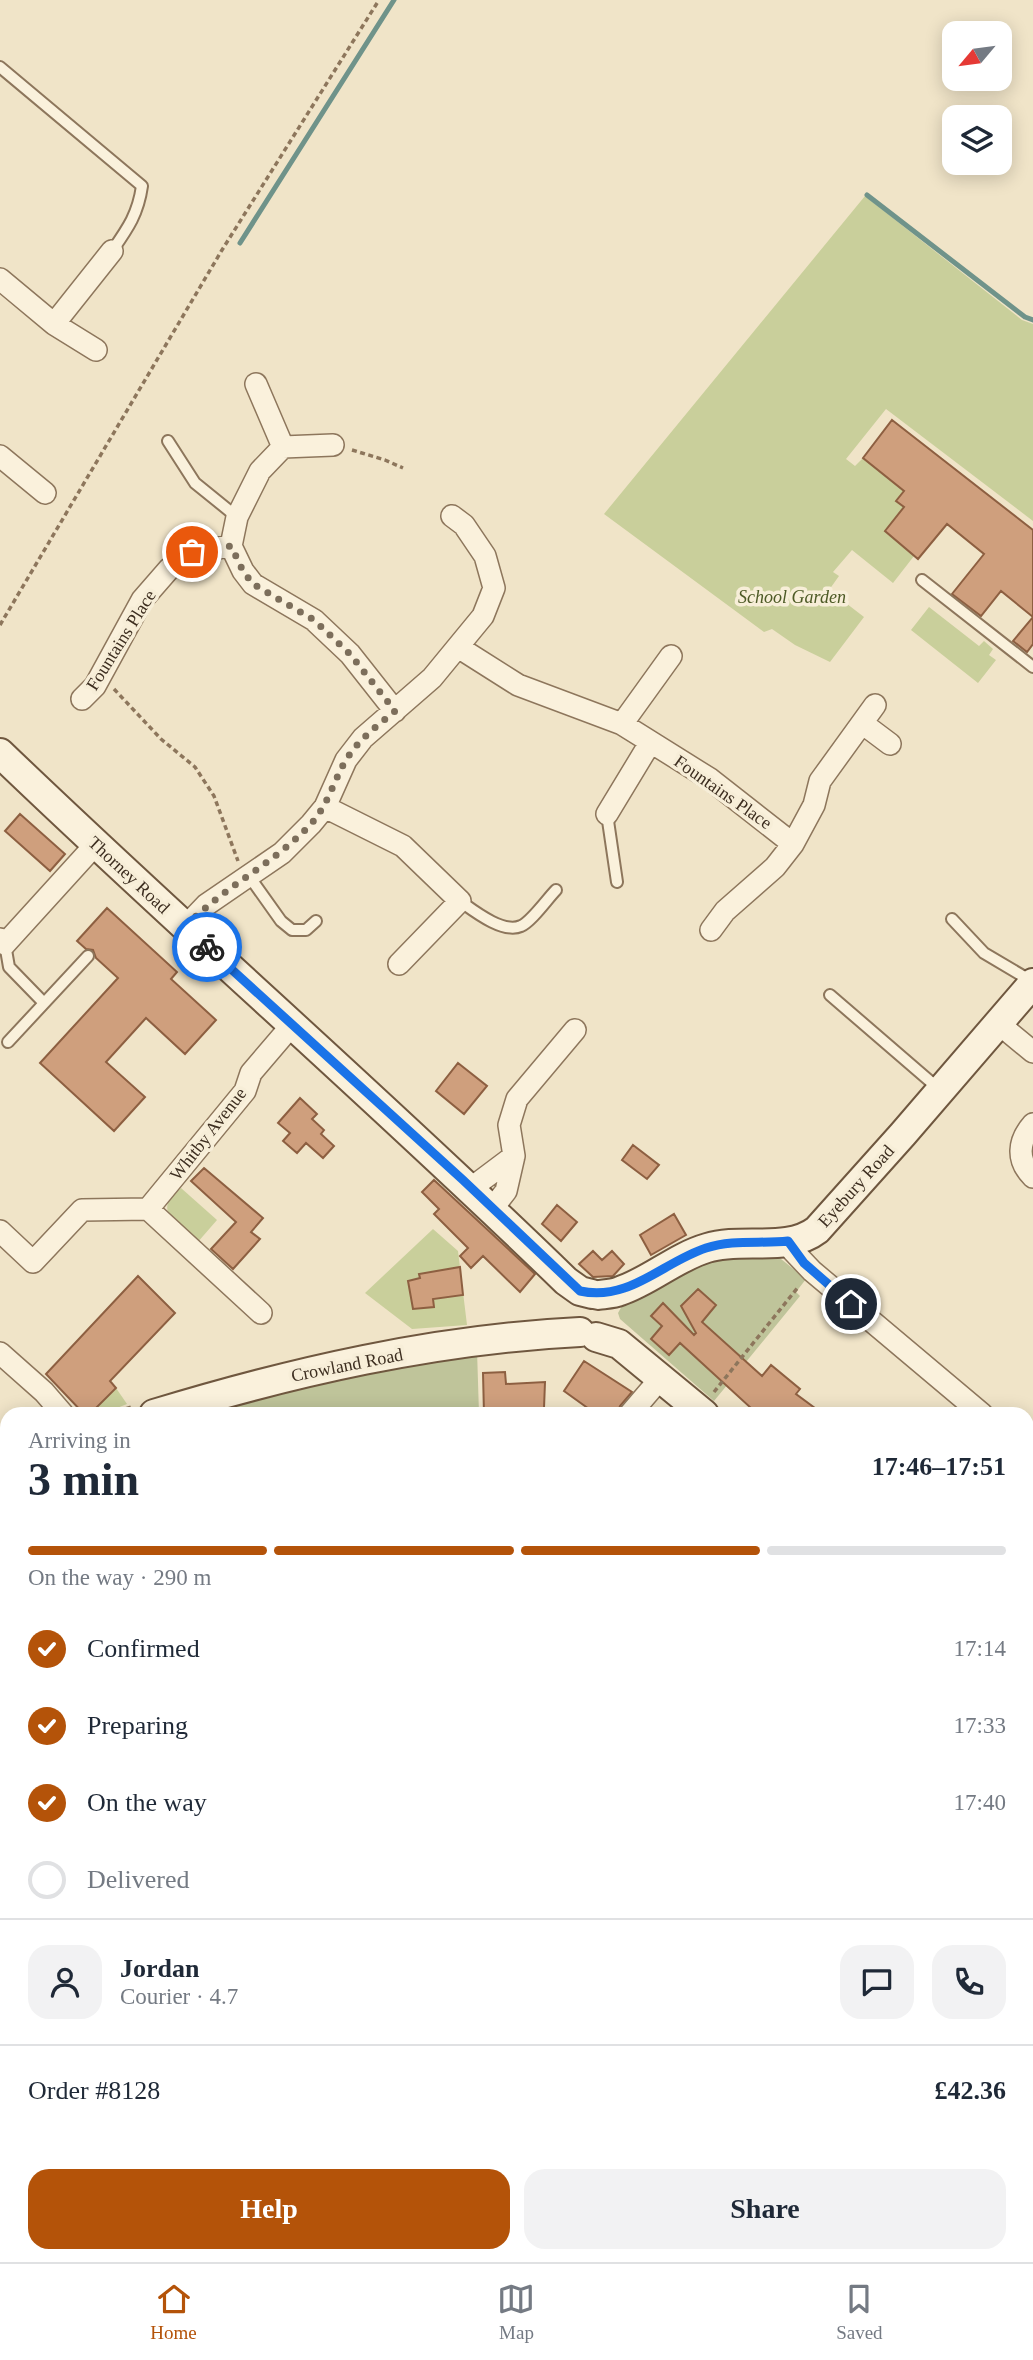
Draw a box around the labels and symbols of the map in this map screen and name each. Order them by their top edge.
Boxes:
north arrow [942,21,1012,91]
pin [162,522,222,582]
street label: Fountains Place [82,586,160,694]
park label: School Garden [738,587,846,607]
street label: Fountains Place [670,751,776,833]
street label: Thorney Road [84,832,174,918]
courier [172,912,242,982]
street label: Whitby Avenue [166,1084,250,1184]
street label: Eyebury Road [814,1141,898,1231]
pin [821,1274,881,1334]
street label: Crowland Road [289,1344,405,1386]

